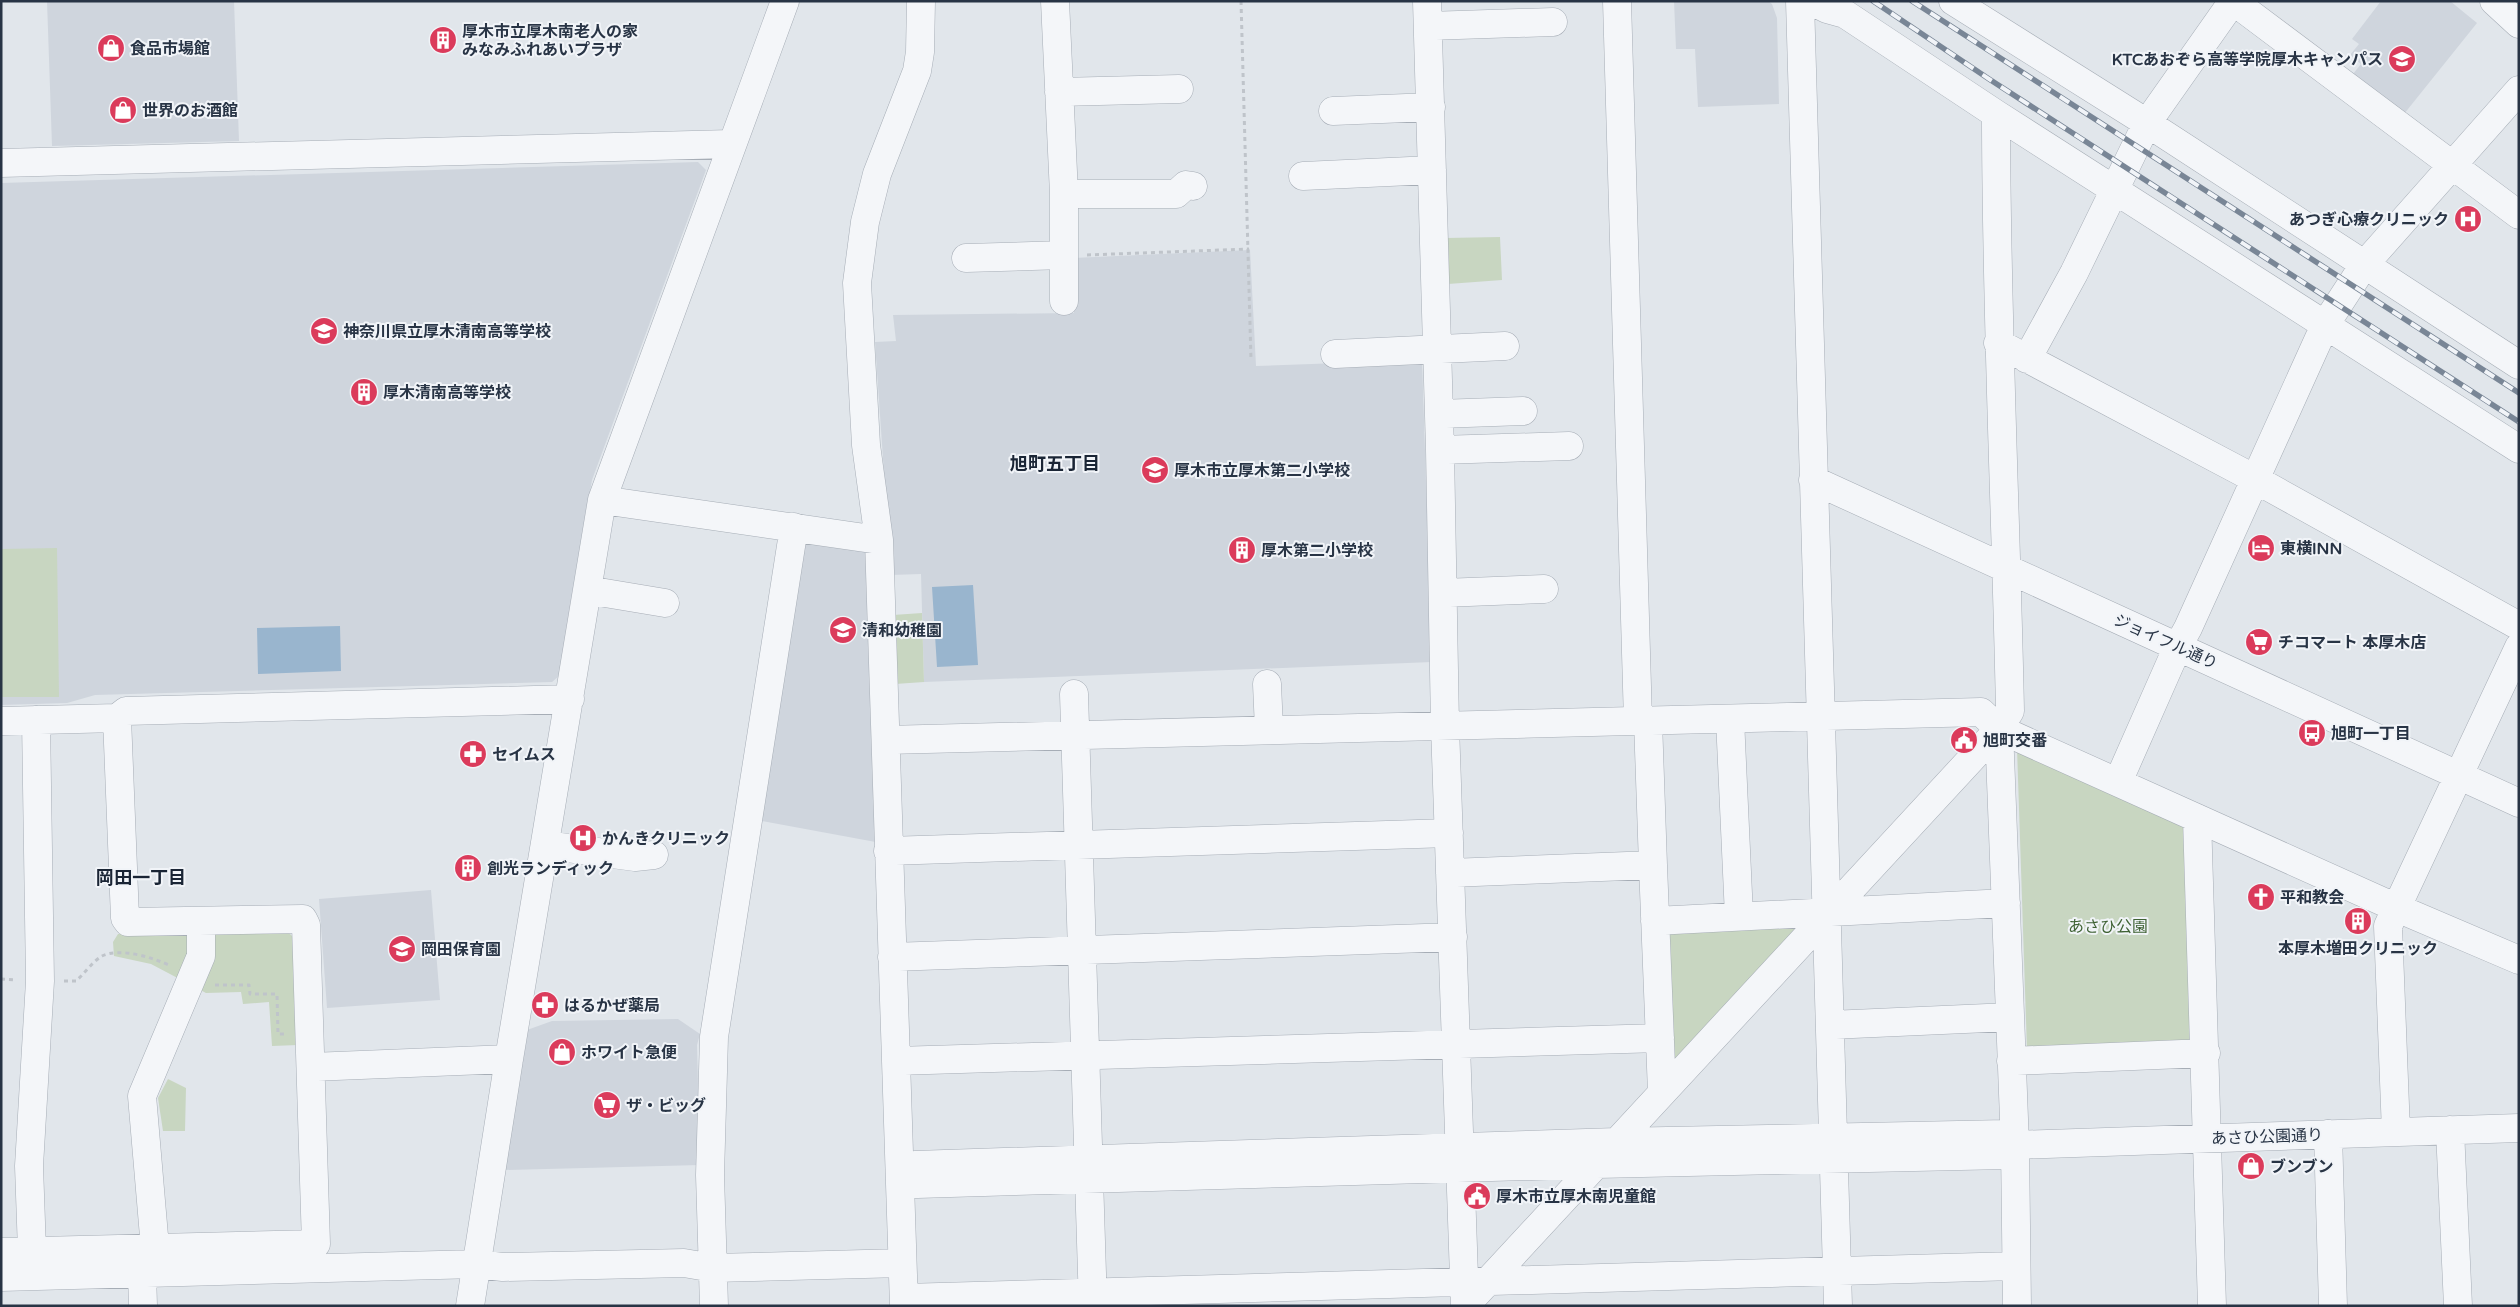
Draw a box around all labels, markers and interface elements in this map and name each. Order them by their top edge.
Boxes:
place label: 厚木市立厚木南老人の家 みなみふれあいプラザ [462,22,638,60]
building icon: 厚木市立厚木南老人の家 みなみふれあいプラザ [428,25,458,55]
shop icon: 食品市場館 [96,33,126,63]
place label: 食品市場館 [130,39,210,59]
school or university icon: KTCあおぞら高等学院厚木キャンパス [2387,44,2417,74]
place label: KTCあおぞら高等学院厚木キャンパス [2112,50,2383,70]
shop icon: 世界のお酒館 [108,95,138,125]
place label: 世界のお酒館 [142,101,238,121]
hospital icon: あつぎ心療クリニック [2453,204,2483,234]
place label: あつぎ心療クリニック [2289,210,2449,230]
school or university icon: 神奈川県立厚木清南高等学校 [309,316,339,346]
place label: 神奈川県立厚木清南高等学校 [343,322,551,342]
building icon: 厚木清南高等学校 [349,377,379,407]
place label: 厚木清南高等学校 [383,383,511,403]
district label: 旭町五丁目 [1010,453,1100,475]
school or university icon: 厚木市立厚木第二小学校 [1140,455,1170,485]
place label: 厚木市立厚木第二小学校 [1174,461,1350,481]
hotel icon: 東横INN [2246,533,2276,563]
building icon: 厚木第二小学校 [1227,535,1257,565]
place label: 東横INN [2280,539,2342,559]
place label: 厚木第二小学校 [1261,541,1373,561]
street label: ジョイフル通り [2110,610,2221,674]
school or university icon: 清和幼稚園 [828,615,858,645]
place label: 清和幼稚園 [862,621,942,641]
supermarket icon: チコマート 本厚木店 [2244,627,2274,657]
place label: チコマート 本厚木店 [2278,633,2426,653]
bus stop icon: 旭町一丁目 [2297,718,2327,748]
place label: 旭町一丁目 [2331,724,2411,744]
public building icon: 旭町交番 [1949,725,1979,755]
place label: 旭町交番 [1983,731,2047,751]
pharmacy icon: セイムス [458,739,488,769]
place label: セイムス [492,745,556,765]
hospital icon: かんきクリニック [568,823,598,853]
place label: かんきクリニック [602,829,730,849]
building icon: 創光ランディック [453,853,483,883]
place label: 創光ランディック [487,859,614,879]
district label: 岡田一丁目 [96,867,186,889]
church icon: 平和教会 [2246,882,2276,912]
place label: 平和教会 [2280,888,2344,908]
building icon: 本厚木増田クリニック [2343,906,2373,936]
park label: あさひ公園 [2068,917,2148,937]
school or university icon: 岡田保育園 [387,934,417,964]
place label: 本厚木増田クリニック [2278,939,2438,959]
place label: 岡田保育園 [421,940,501,960]
pharmacy icon: はるかぜ薬局 [530,990,560,1020]
place label: はるかぜ薬局 [564,996,660,1016]
shop icon: ホワイト急便 [547,1037,577,1067]
place label: ホワイト急便 [581,1043,677,1063]
supermarket icon: ザ・ビッグ [592,1090,622,1120]
place label: ザ・ビッグ [626,1096,706,1116]
street label: あさひ公園通り [2211,1125,2323,1149]
shop icon: ブンブン [2236,1151,2266,1181]
place label: ブンブン [2270,1157,2334,1177]
public building icon: 厚木市立厚木南児童館 [1462,1181,1492,1211]
place label: 厚木市立厚木南児童館 [1496,1187,1656,1207]

